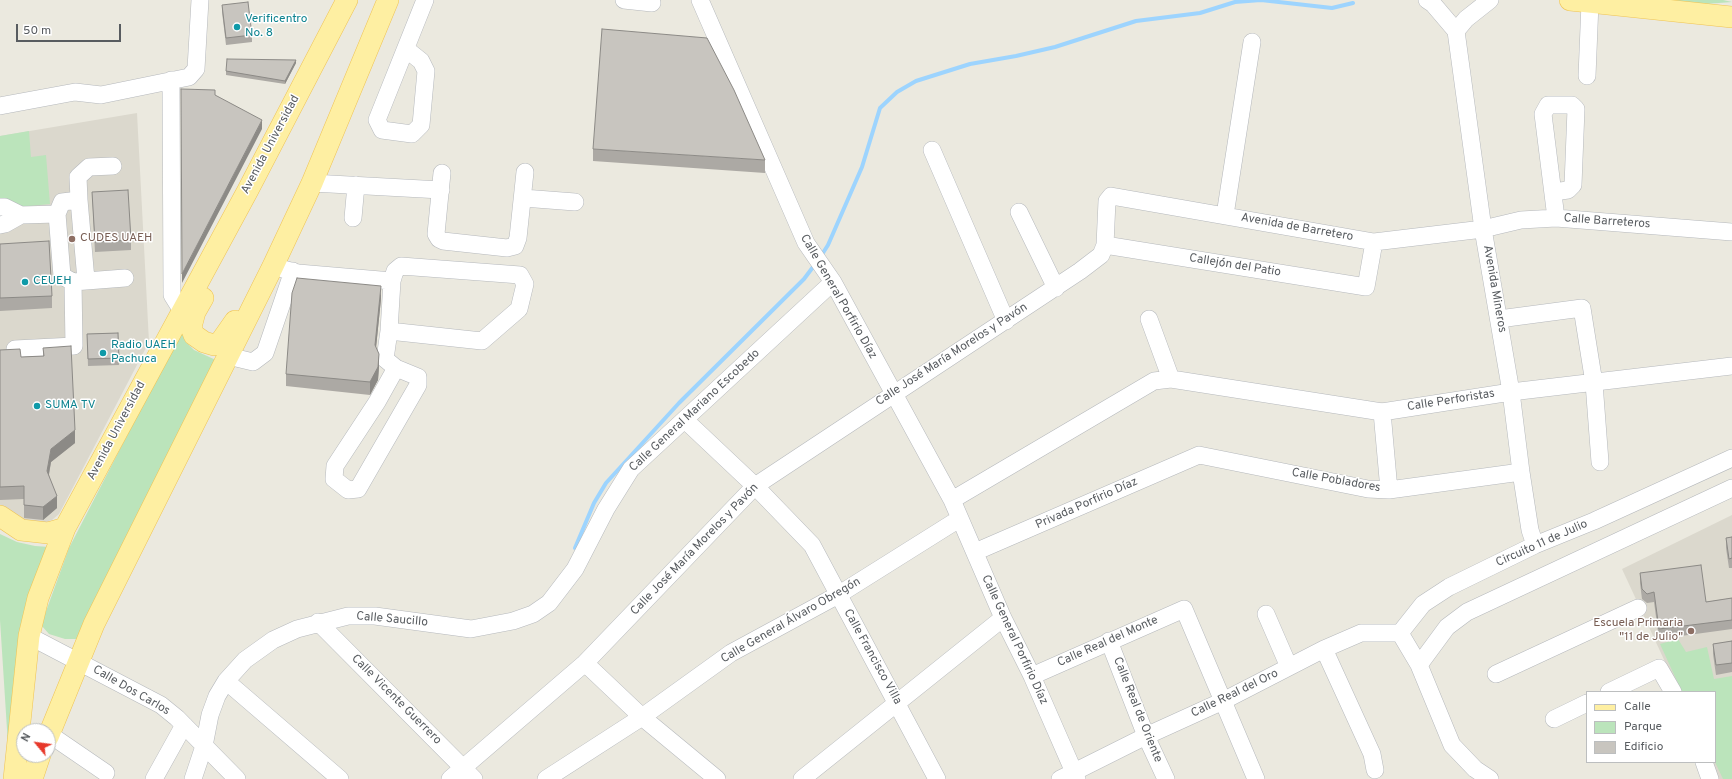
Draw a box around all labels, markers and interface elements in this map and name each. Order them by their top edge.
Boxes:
place label: Verificentro No. 8 [245,13,307,41]
scale bar [18,16,123,42]
marker: Verificentro No. 8 [232,22,242,32]
text: 50 m [23,23,51,39]
street label: Avenida Universidad [239,93,303,197]
street label: Avenida de Barretero [1240,211,1354,245]
street label: Calle Barreteros [1563,212,1651,232]
place label: CUDES UAEH [80,232,152,246]
street label: Calle General Porfirio Díaz [796,232,880,362]
marker: CUDES UAEH [67,234,77,244]
street label: Avenida Mineros [1479,244,1509,334]
street label: Callejón del Patio [1188,252,1282,280]
place label: CEUEH [33,275,72,289]
marker: CEUEH [20,277,30,287]
street label: Calle José María Morelos y Pavón [874,301,1030,409]
place label: Radio UAEH Pachuca [111,339,176,367]
street label: Calle General Mariano Escobedo [627,347,763,475]
marker: Radio UAEH Pachuca [98,348,108,358]
street label: Avenida Universidad [85,379,149,483]
street label: Calle Perforistas [1406,387,1496,415]
place label: SUMA TV [45,399,96,413]
marker: SUMA TV [32,401,42,411]
street label: Calle Pobladores [1290,466,1382,496]
street label: Privada Porfirio Díaz [1034,475,1140,533]
street label: Calle José María Morelos y Pavón [628,481,762,619]
street label: Circuito 11 de Julio [1494,517,1590,571]
street label: Calle General Porfirio Díaz [978,573,1050,707]
street label: Calle General Álvaro Obregón [719,575,863,667]
street label: Calle Francisco Villa [840,607,904,707]
street label: Calle Saucillo [356,610,428,630]
street label: Calle Real del Monte [1055,613,1161,671]
place label: Escuela Primaria "11 de Julio" [1593,617,1683,645]
marker: Escuela Primaria "11 de Julio" [1686,626,1696,636]
street label: Calle Vicente Guerrero [348,652,444,748]
street label: Calle Real de Oriente [1109,655,1165,765]
street label: Calle Dos Carlos [90,663,172,719]
street label: Calle Real del Oro [1189,667,1281,721]
legend [1586,691,1716,763]
text: Calle [1624,699,1651,715]
text: Parque [1624,719,1662,735]
north arrow [16,723,56,763]
text: N [18,731,34,745]
text: Edificio [1624,739,1663,755]

